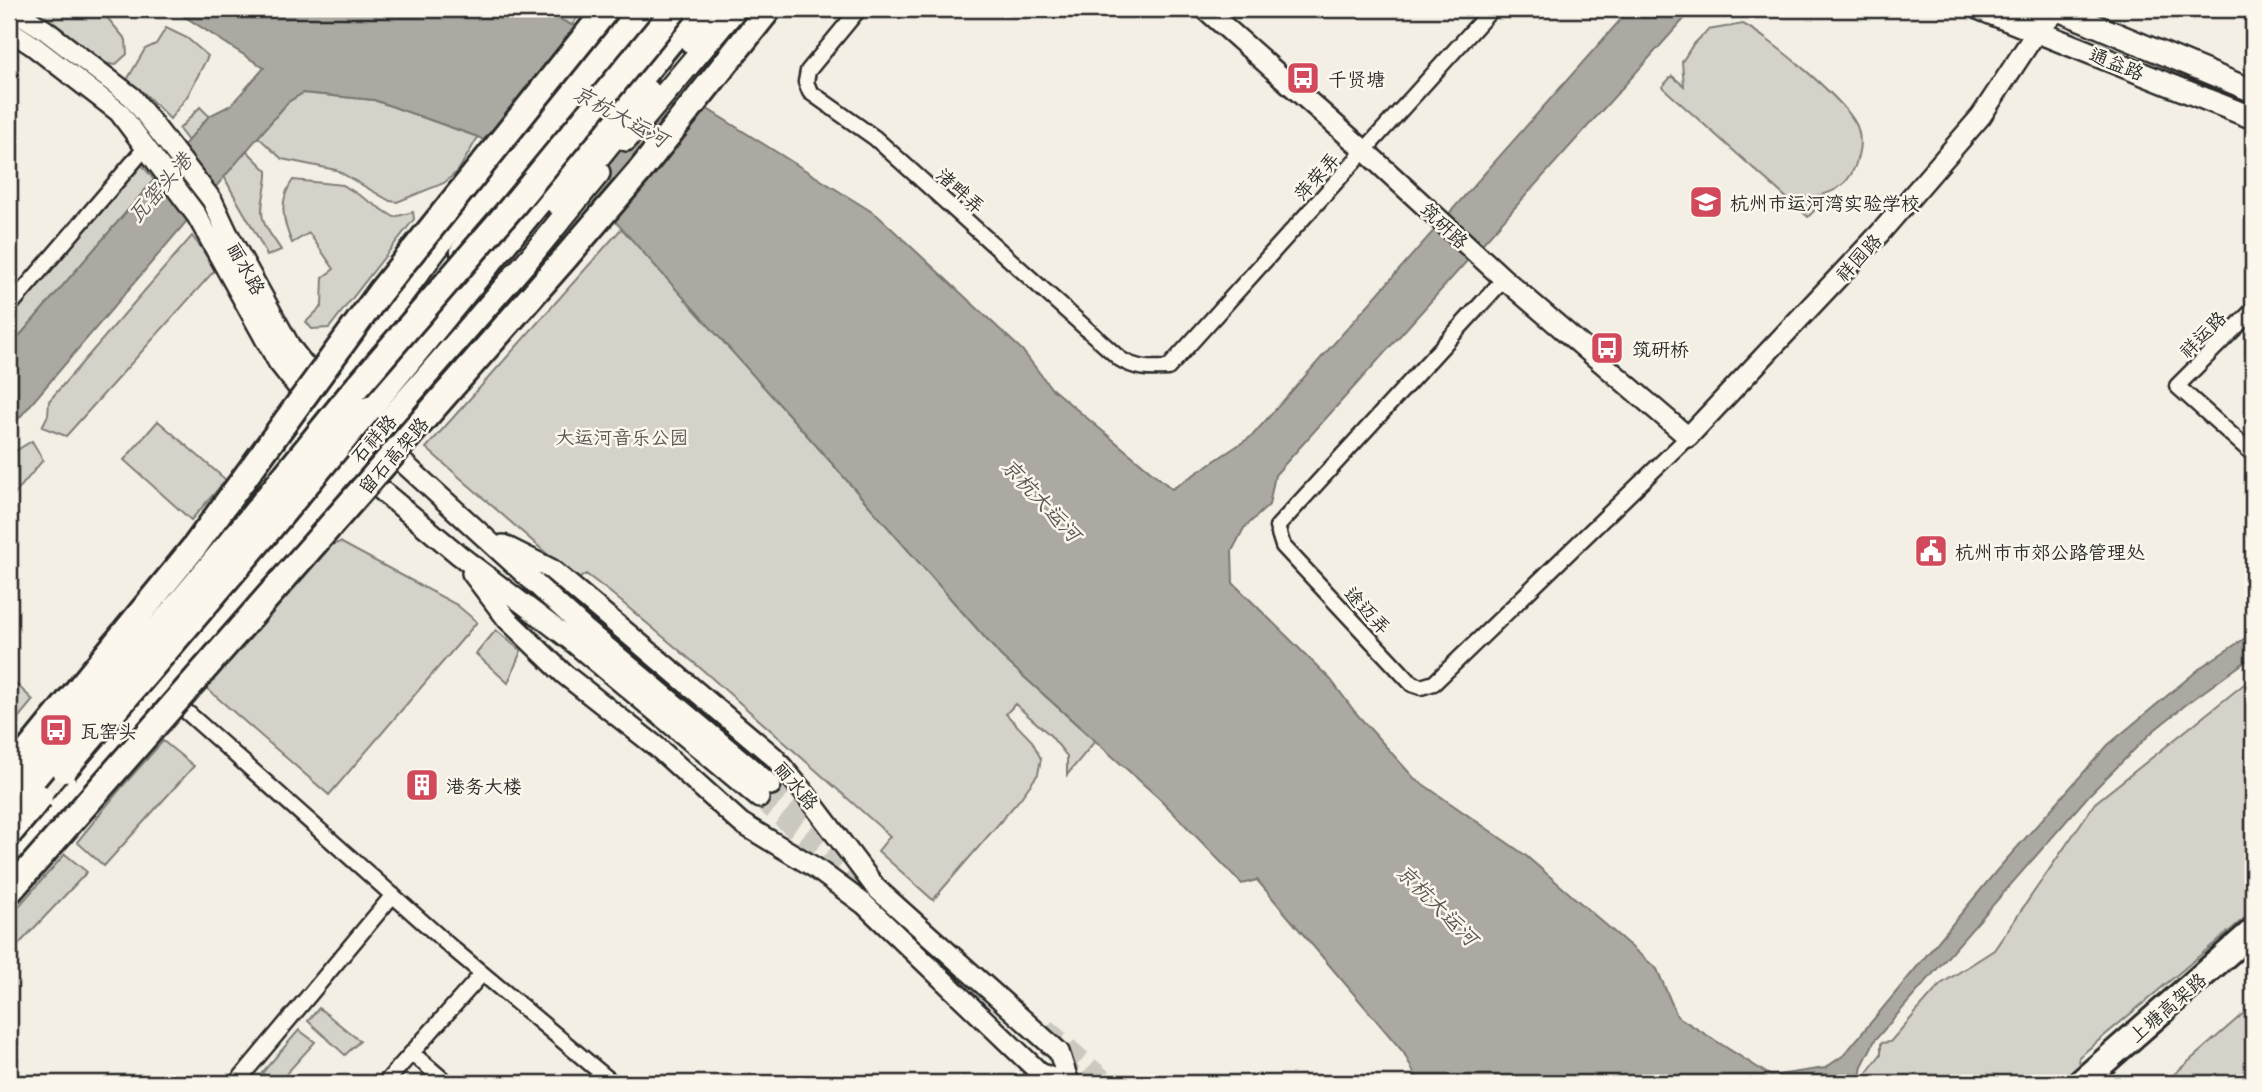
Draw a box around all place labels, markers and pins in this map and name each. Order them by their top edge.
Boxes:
bus stop icon: 千贤塘 [1284,59,1322,97]
place label: 千贤塘 [1328,66,1385,91]
school or university icon: 杭州市运河湾实验学校 [1687,183,1725,221]
place label: 杭州市运河湾实验学校 [1730,190,1920,215]
bus stop icon: 筑研桥 [1588,329,1626,367]
place label: 筑研桥 [1632,336,1689,361]
public building icon: 杭州市市郊公路管理处 [1912,532,1950,570]
place label: 杭州市市郊公路管理处 [1955,539,2145,564]
bus stop icon: 瓦窑头 [37,711,75,749]
place label: 瓦窑头 [80,718,137,743]
building icon: 港务大楼 [403,766,441,804]
place label: 港务大楼 [446,773,522,798]

